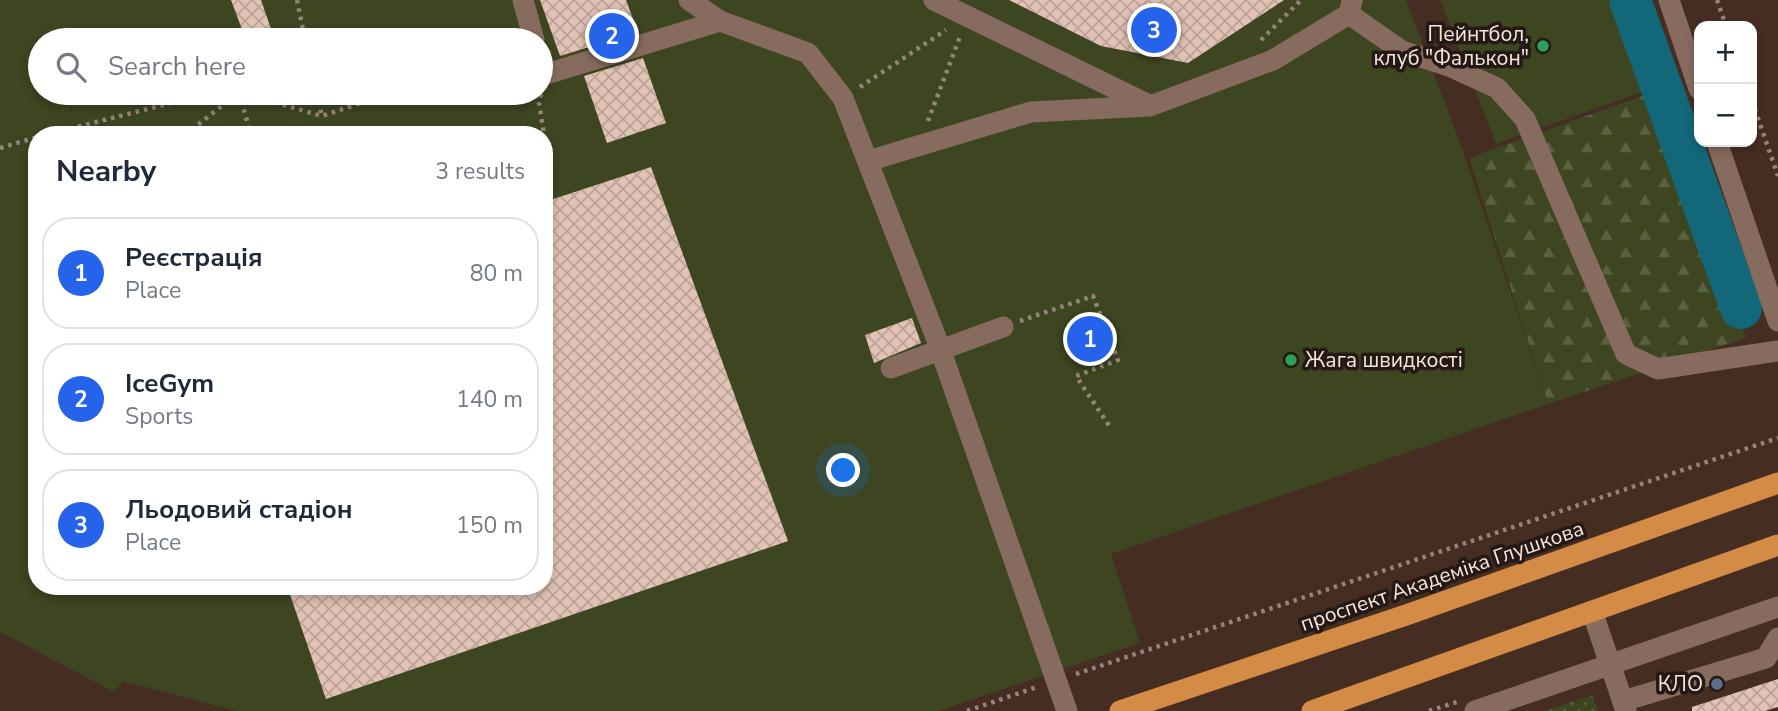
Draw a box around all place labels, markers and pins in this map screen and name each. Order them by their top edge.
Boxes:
pin: 3 [1131,4,1177,56]
pin: 2 [589,10,635,62]
place label: Пейнтбол, клуб "Фалькон" [1374,20,1529,72]
marker: Пейнтбол, клуб "Фалькон" [1535,38,1551,54]
pin: 1 [1067,313,1113,365]
place label: Жага швидкості [1305,346,1463,374]
marker: Жага швидкості [1283,352,1299,368]
place label: КЛО [1658,670,1703,698]
marker: КЛО [1709,676,1725,692]

